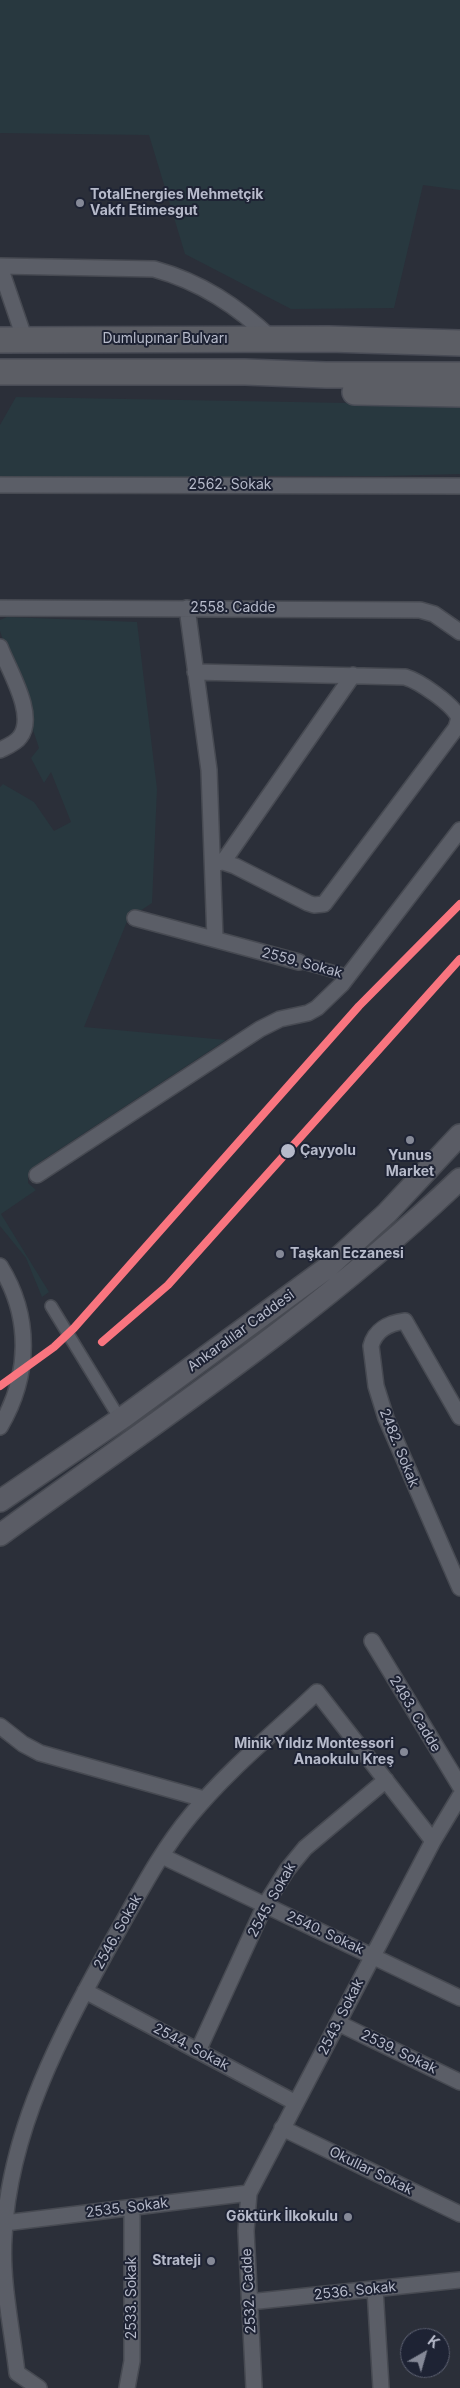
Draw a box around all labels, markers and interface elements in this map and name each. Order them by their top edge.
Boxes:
place label: TotalEnergies Mehmetçik Vakfı Etimesgut [90,187,263,220]
marker: TotalEnergies Mehmetçik Vakfı Etimesgut [74,197,86,209]
street label: Dumlupınar Bulvarı [102,331,228,347]
street label: 2562. Sokak [189,477,271,493]
street label: 2558. Cadde [190,600,276,616]
street label: 2559. Sokak [260,944,344,982]
marker: Yunus Market [404,1134,416,1146]
marker: Çayyolu [279,1142,297,1160]
place label: Çayyolu [300,1143,356,1159]
place label: Yunus Market [386,1148,434,1180]
place label: Taşkan Eczanesi [290,1246,404,1262]
marker: Taşkan Eczanesi [274,1248,286,1260]
street label: Ankaralılar Caddesi [184,1287,298,1375]
street label: 2482. Sokak [376,1406,422,1490]
street label: 2483. Cadde [386,1673,444,1755]
place label: Minik Yıldız Montessori Anaokulu Kreş [234,1736,394,1768]
marker: Minik Yıldız Montessori Anaokulu Kreş [398,1746,410,1758]
street label: 2545. Sokak [245,1860,299,1940]
street label: 2546. Sokak [91,1892,145,1972]
street label: 2540. Sokak [284,1908,366,1958]
street label: 2543. Sokak [315,1976,367,2058]
street label: 2544. Sokak [150,2020,232,2074]
street label: 2539. Sokak [358,2026,440,2078]
street label: Okullar Sokak [326,2143,416,2199]
street label: 2535. Sokak [85,2195,169,2221]
place label: Göktürk İlkokulu [226,2209,338,2225]
marker: Göktürk İlkokulu [342,2211,354,2223]
street label: 2532. Cadde [238,2248,260,2334]
place label: Strateji [152,2253,201,2269]
marker: Strateji [205,2255,217,2267]
street label: 2533. Sokak [124,2257,140,2339]
street label: 2536. Sokak [313,2278,397,2304]
north arrow [400,2328,450,2378]
text: K [425,2332,443,2351]

